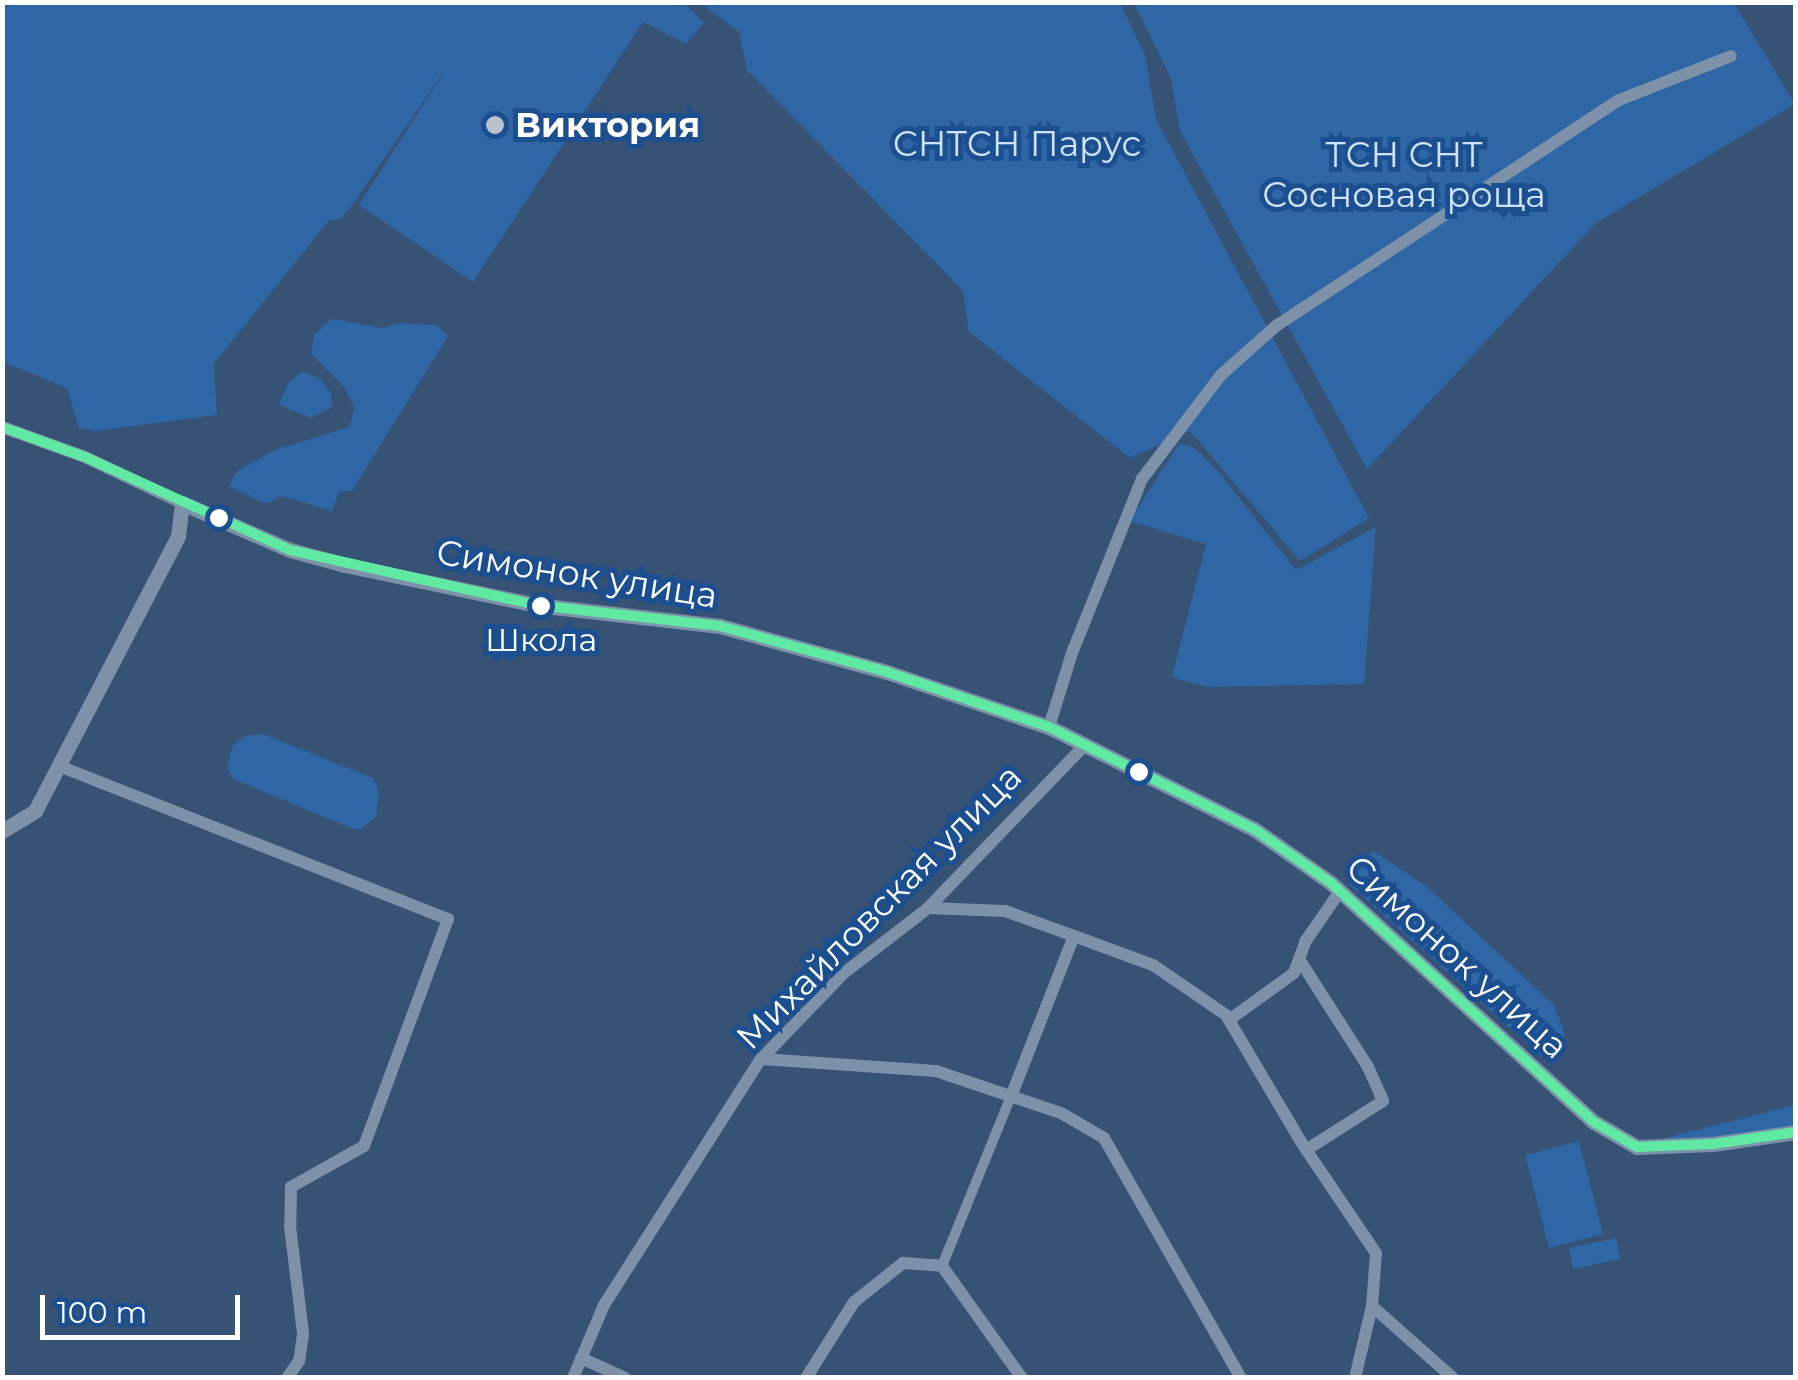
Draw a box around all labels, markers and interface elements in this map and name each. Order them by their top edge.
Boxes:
place label: Виктория [515,104,700,146]
marker: Виктория [484,114,506,136]
park label: СНТСН Парус [893,123,1141,165]
park label: ТСН СНТ Сосновая роща [1262,134,1546,216]
unlabelled marker [209,508,229,528]
street label: Симонок улица [434,531,720,617]
marker: Школа [531,596,551,616]
place label: Школа [485,621,597,659]
street label: Михайловская улица [728,756,1030,1058]
unlabelled marker [1129,762,1149,782]
street label: Симонок улица [1338,846,1576,1068]
scale bar [45,1275,245,1337]
text: 100 m [57,1294,147,1331]

